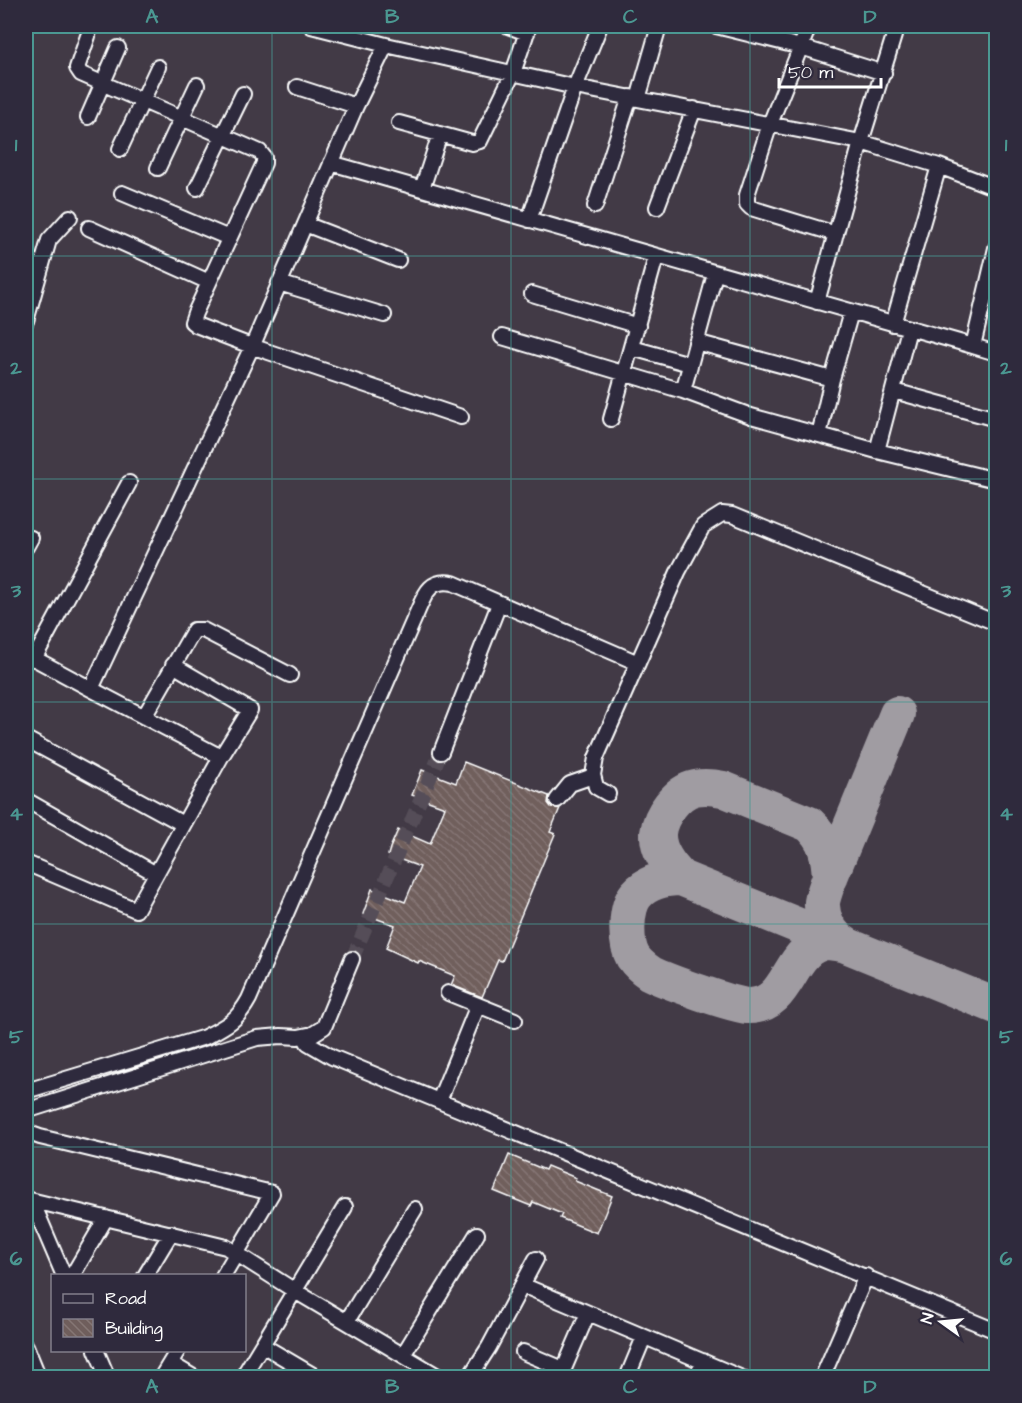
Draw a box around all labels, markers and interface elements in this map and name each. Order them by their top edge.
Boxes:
text: A [146,3,159,31]
text: B [385,3,400,31]
text: C [623,3,638,31]
text: D [864,3,877,31]
scale bar [779,51,881,89]
text: 50 m [788,60,833,85]
text: 1 [15,131,18,159]
text: 1 [1005,131,1008,159]
text: 2 [9,354,22,382]
text: 2 [999,354,1012,382]
text: 3 [10,577,22,605]
text: 3 [1000,577,1012,605]
text: 4 [9,800,23,828]
text: 4 [999,800,1013,828]
text: 5 [9,1023,24,1051]
text: 5 [999,1023,1014,1051]
text: 6 [10,1245,23,1273]
text: 6 [1000,1245,1013,1273]
legend [51,1274,246,1352]
text: Road [105,1286,146,1311]
north arrow [911,1292,971,1352]
text: N [916,1311,939,1326]
text: Building [105,1316,163,1342]
text: A [146,1373,159,1401]
text: B [385,1373,400,1401]
text: C [623,1373,638,1401]
text: D [864,1373,877,1401]

